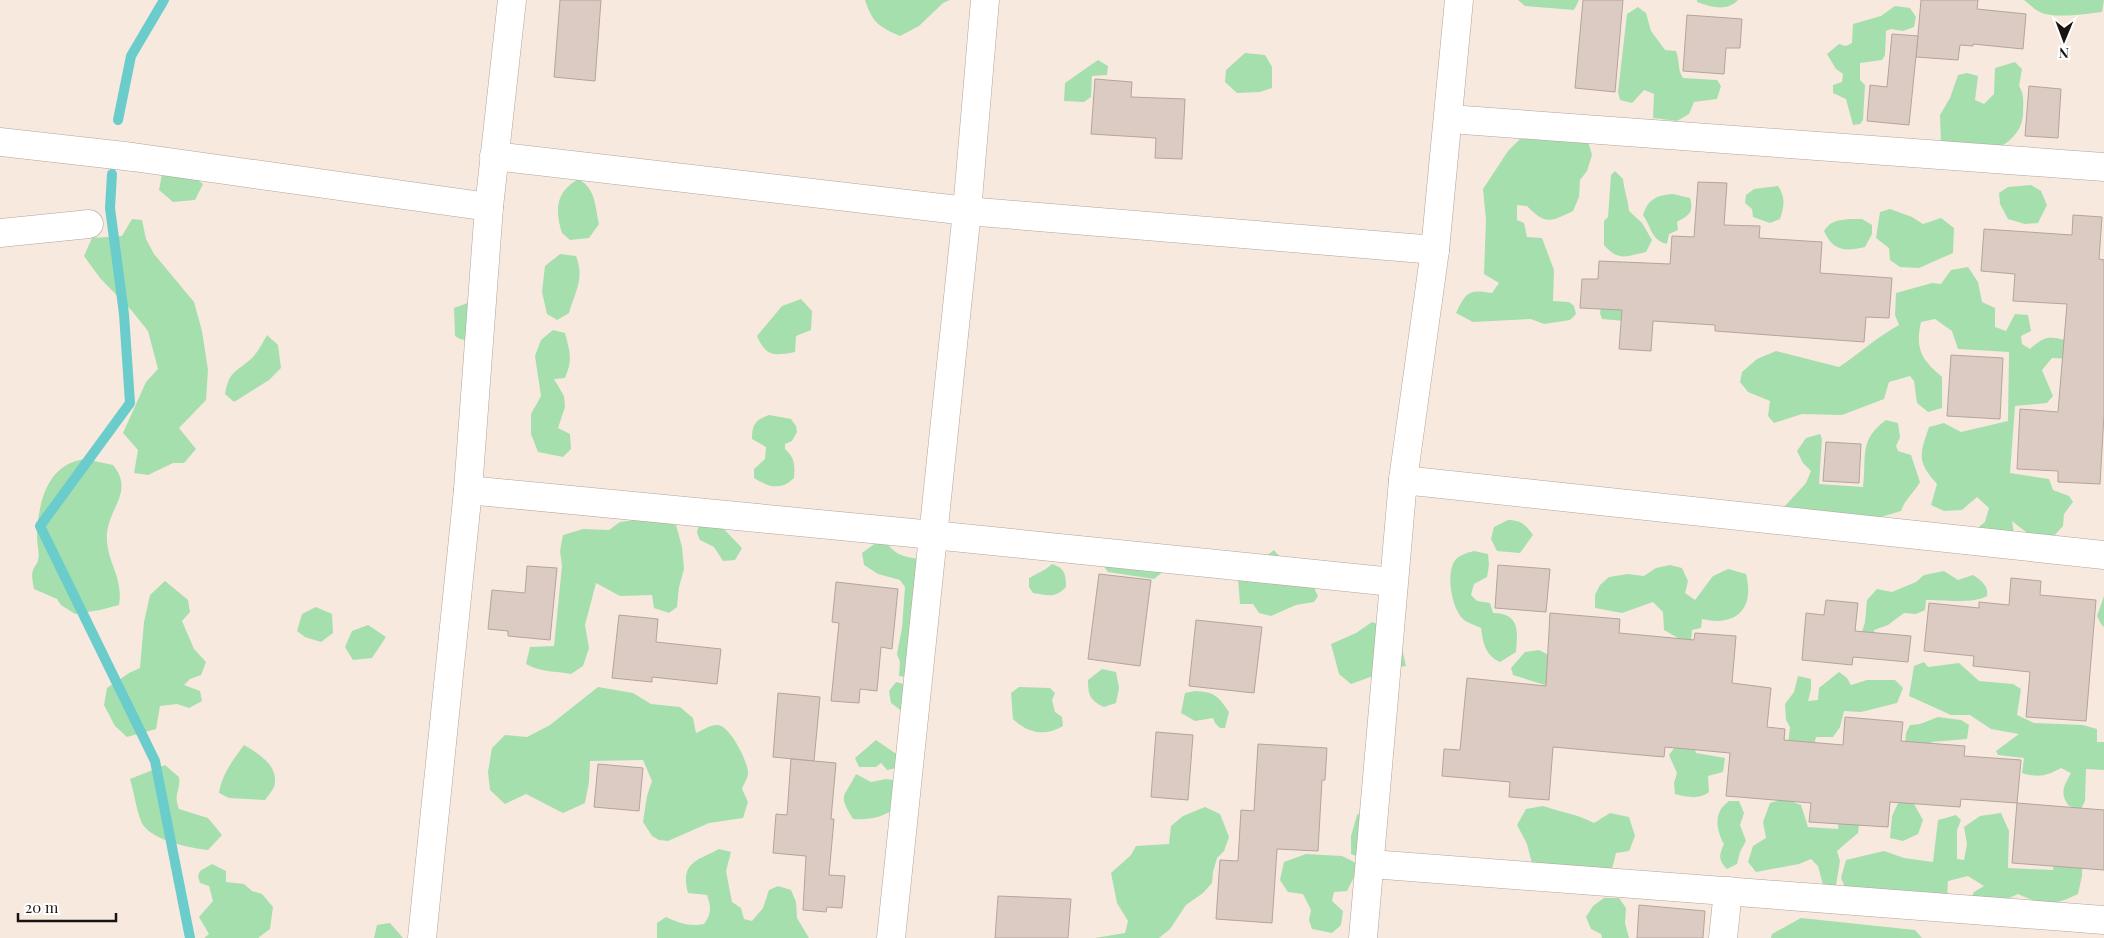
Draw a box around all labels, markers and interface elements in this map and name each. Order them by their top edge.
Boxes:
north arrow [2039,15,2089,65]
text: N [2059,44,2069,63]
scale bar [18,890,115,922]
text: 20 m [25,897,59,917]

